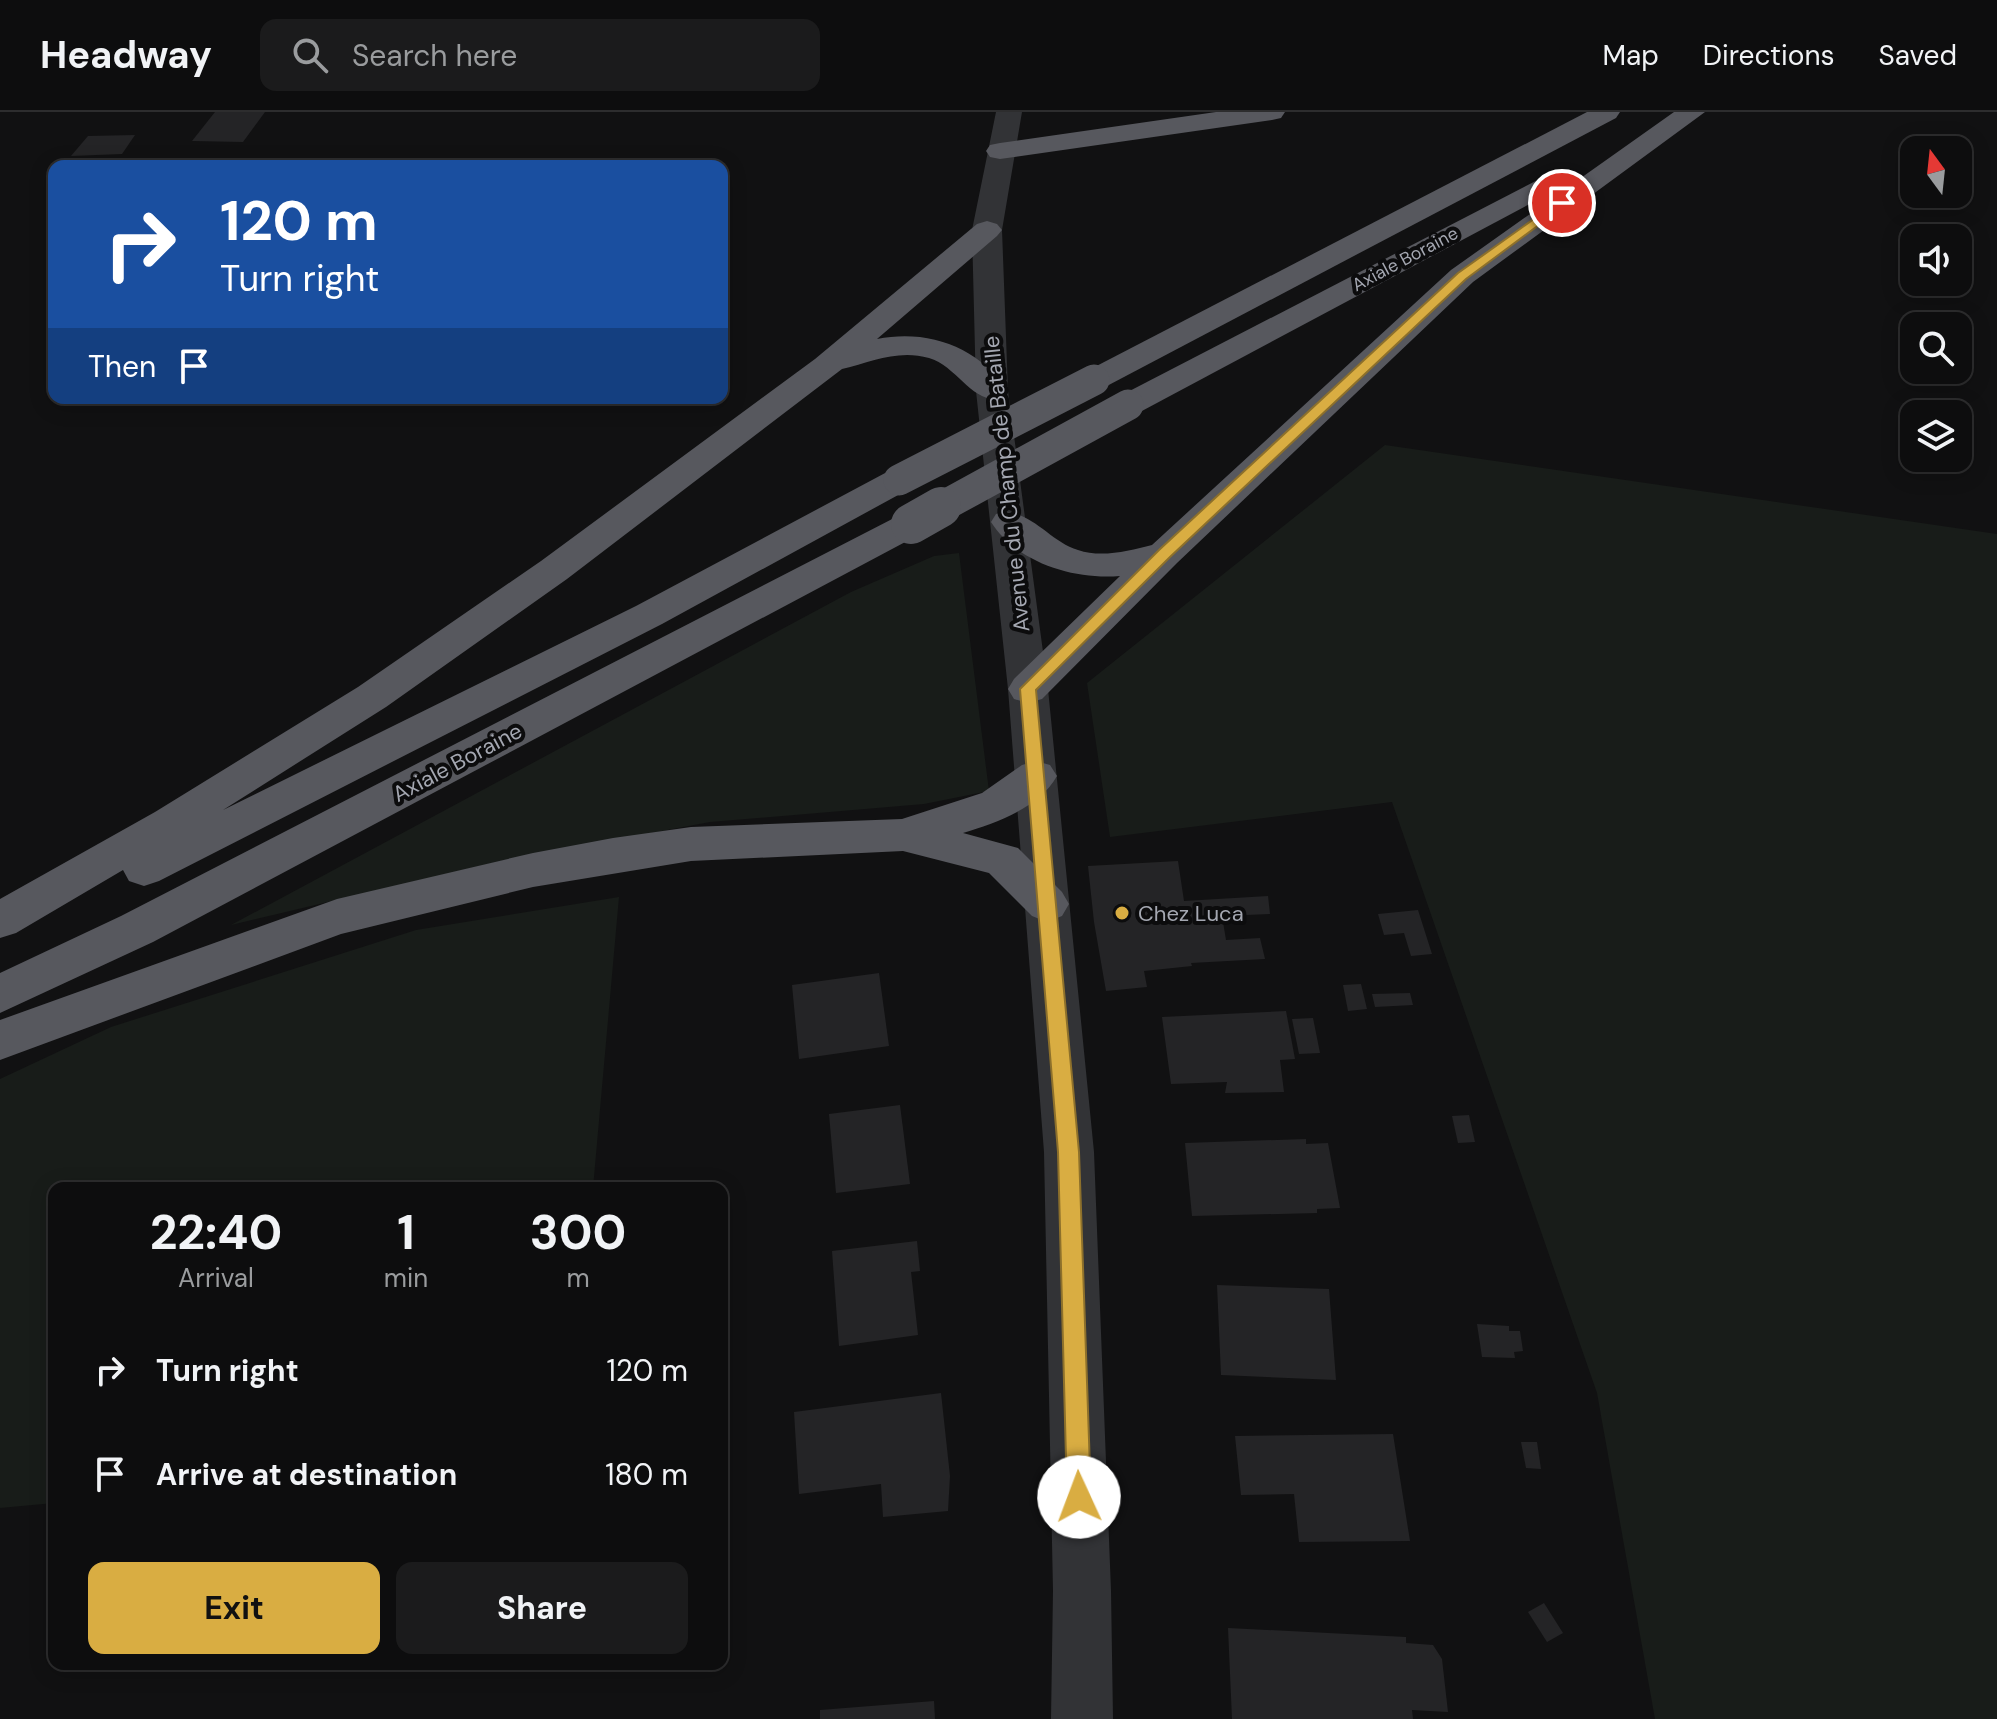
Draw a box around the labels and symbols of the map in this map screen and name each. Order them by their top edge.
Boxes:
north arrow [1900,136,1972,208]
pin [1528,169,1596,237]
street label: Axiale Boraine [1348,221,1462,297]
street label: Avenue du Champ de Bataille [977,334,1036,634]
street label: Axiale Boraine [387,716,527,809]
place label: Chez Luca [1138,899,1244,928]
marker: Chez Luca [1113,904,1131,922]
position arrow [1037,1455,1121,1539]

